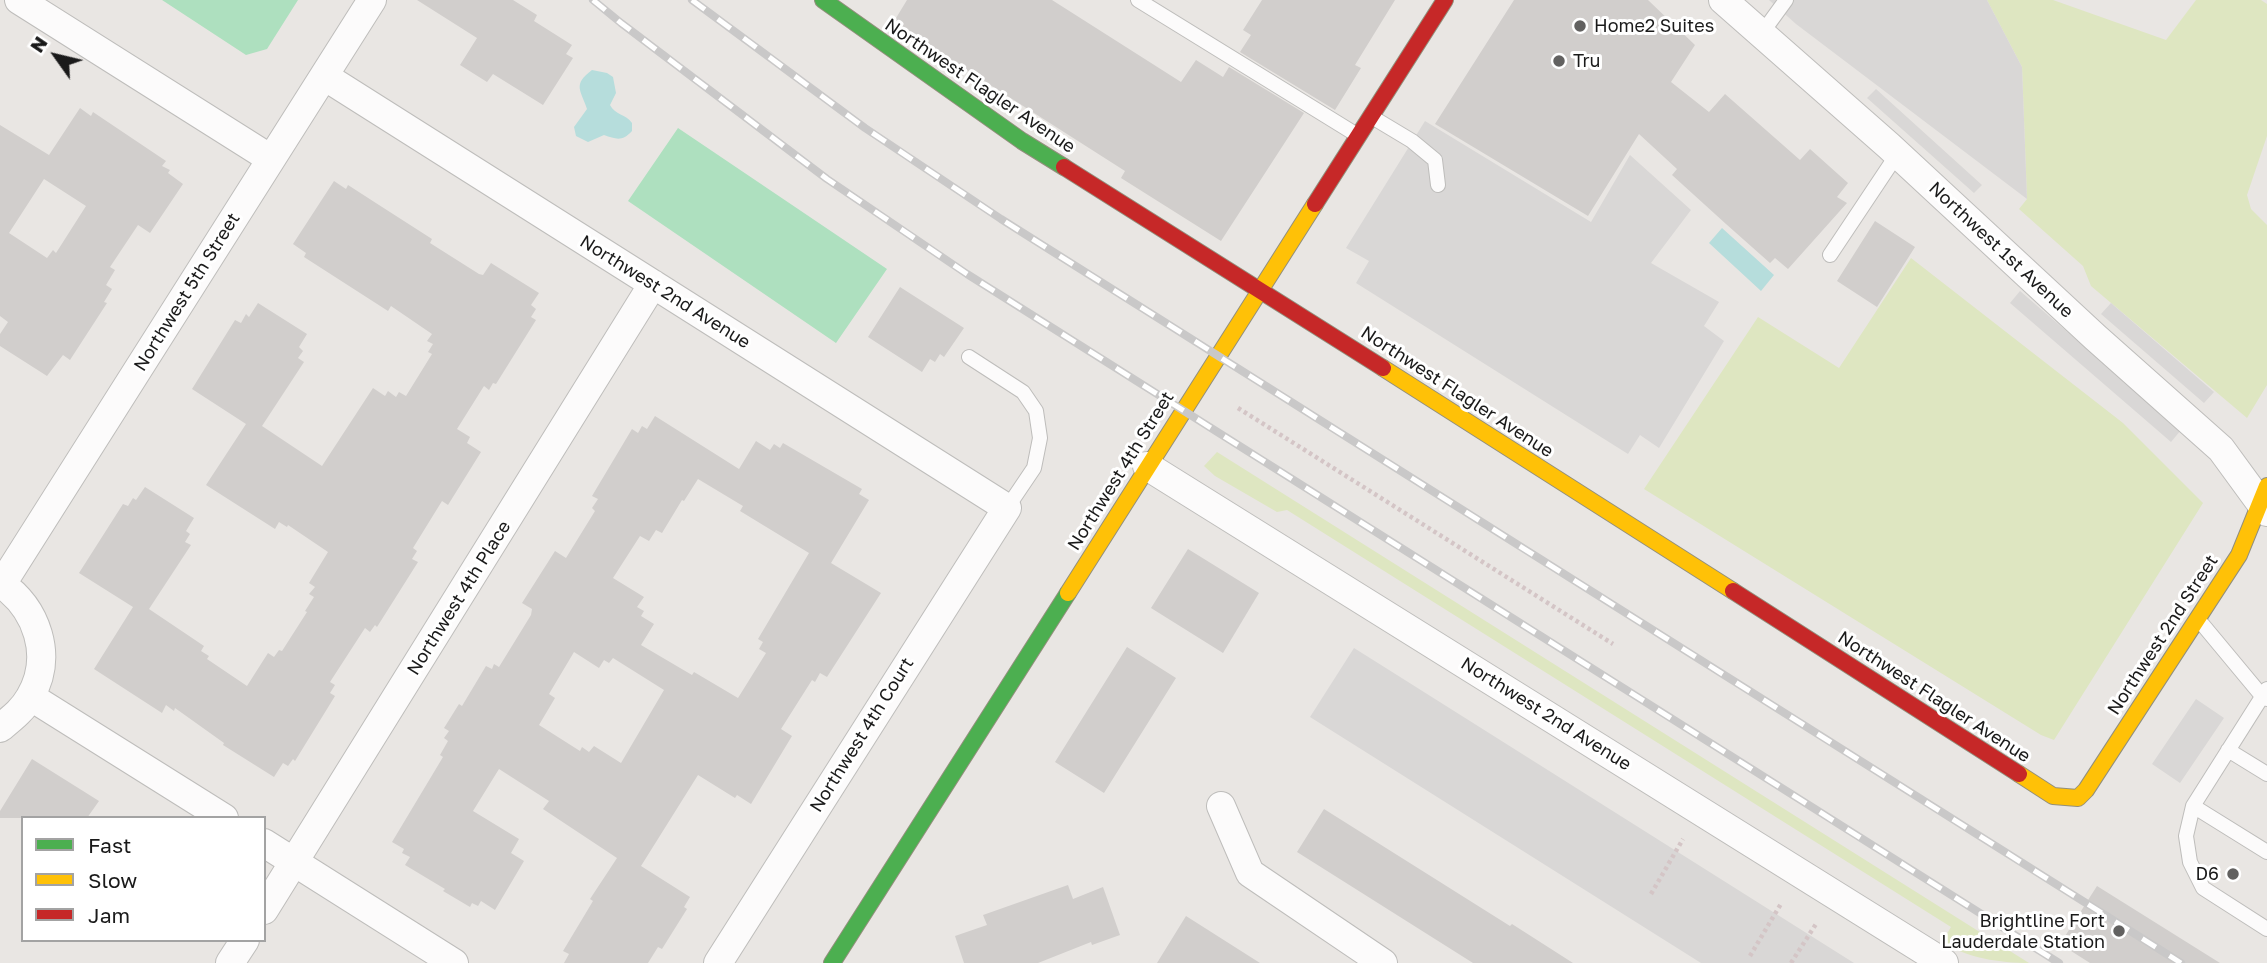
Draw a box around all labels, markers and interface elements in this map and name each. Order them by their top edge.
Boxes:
street label: Northwest Flagler Avenue [881,14,1079,158]
place label: Home2 Suites [1594,15,1714,37]
marker: Home2 Suites [1572,18,1588,34]
north arrow [21,21,91,91]
text: N [25,32,52,56]
place label: Tru [1573,50,1600,72]
marker: Tru [1551,53,1567,69]
street label: Northwest 1st Avenue [1924,177,2078,323]
street label: Northwest 5th Street [129,209,245,375]
street label: Northwest 2nd Avenue [576,231,754,353]
street label: Northwest Flagler Avenue [1357,322,1557,462]
street label: Northwest 4th Street [1063,388,1179,554]
street label: Northwest 4th Place [403,517,515,679]
street label: Northwest 2nd Street [2103,551,2223,719]
street label: Northwest Flagler Avenue [1834,627,2034,767]
street label: Northwest 2nd Avenue [1457,653,1635,775]
street label: Northwest 4th Court [806,654,918,816]
legend [21,816,266,942]
text: Fast [88,832,131,858]
place label: D6 [2196,863,2219,885]
marker: D6 [2225,866,2241,882]
text: Slow [88,867,137,893]
text: Jam [88,902,130,928]
place label: Brightline Fort Lauderdale Station [1941,910,2105,953]
marker: Brightline Fort Lauderdale Station [2111,923,2127,939]

